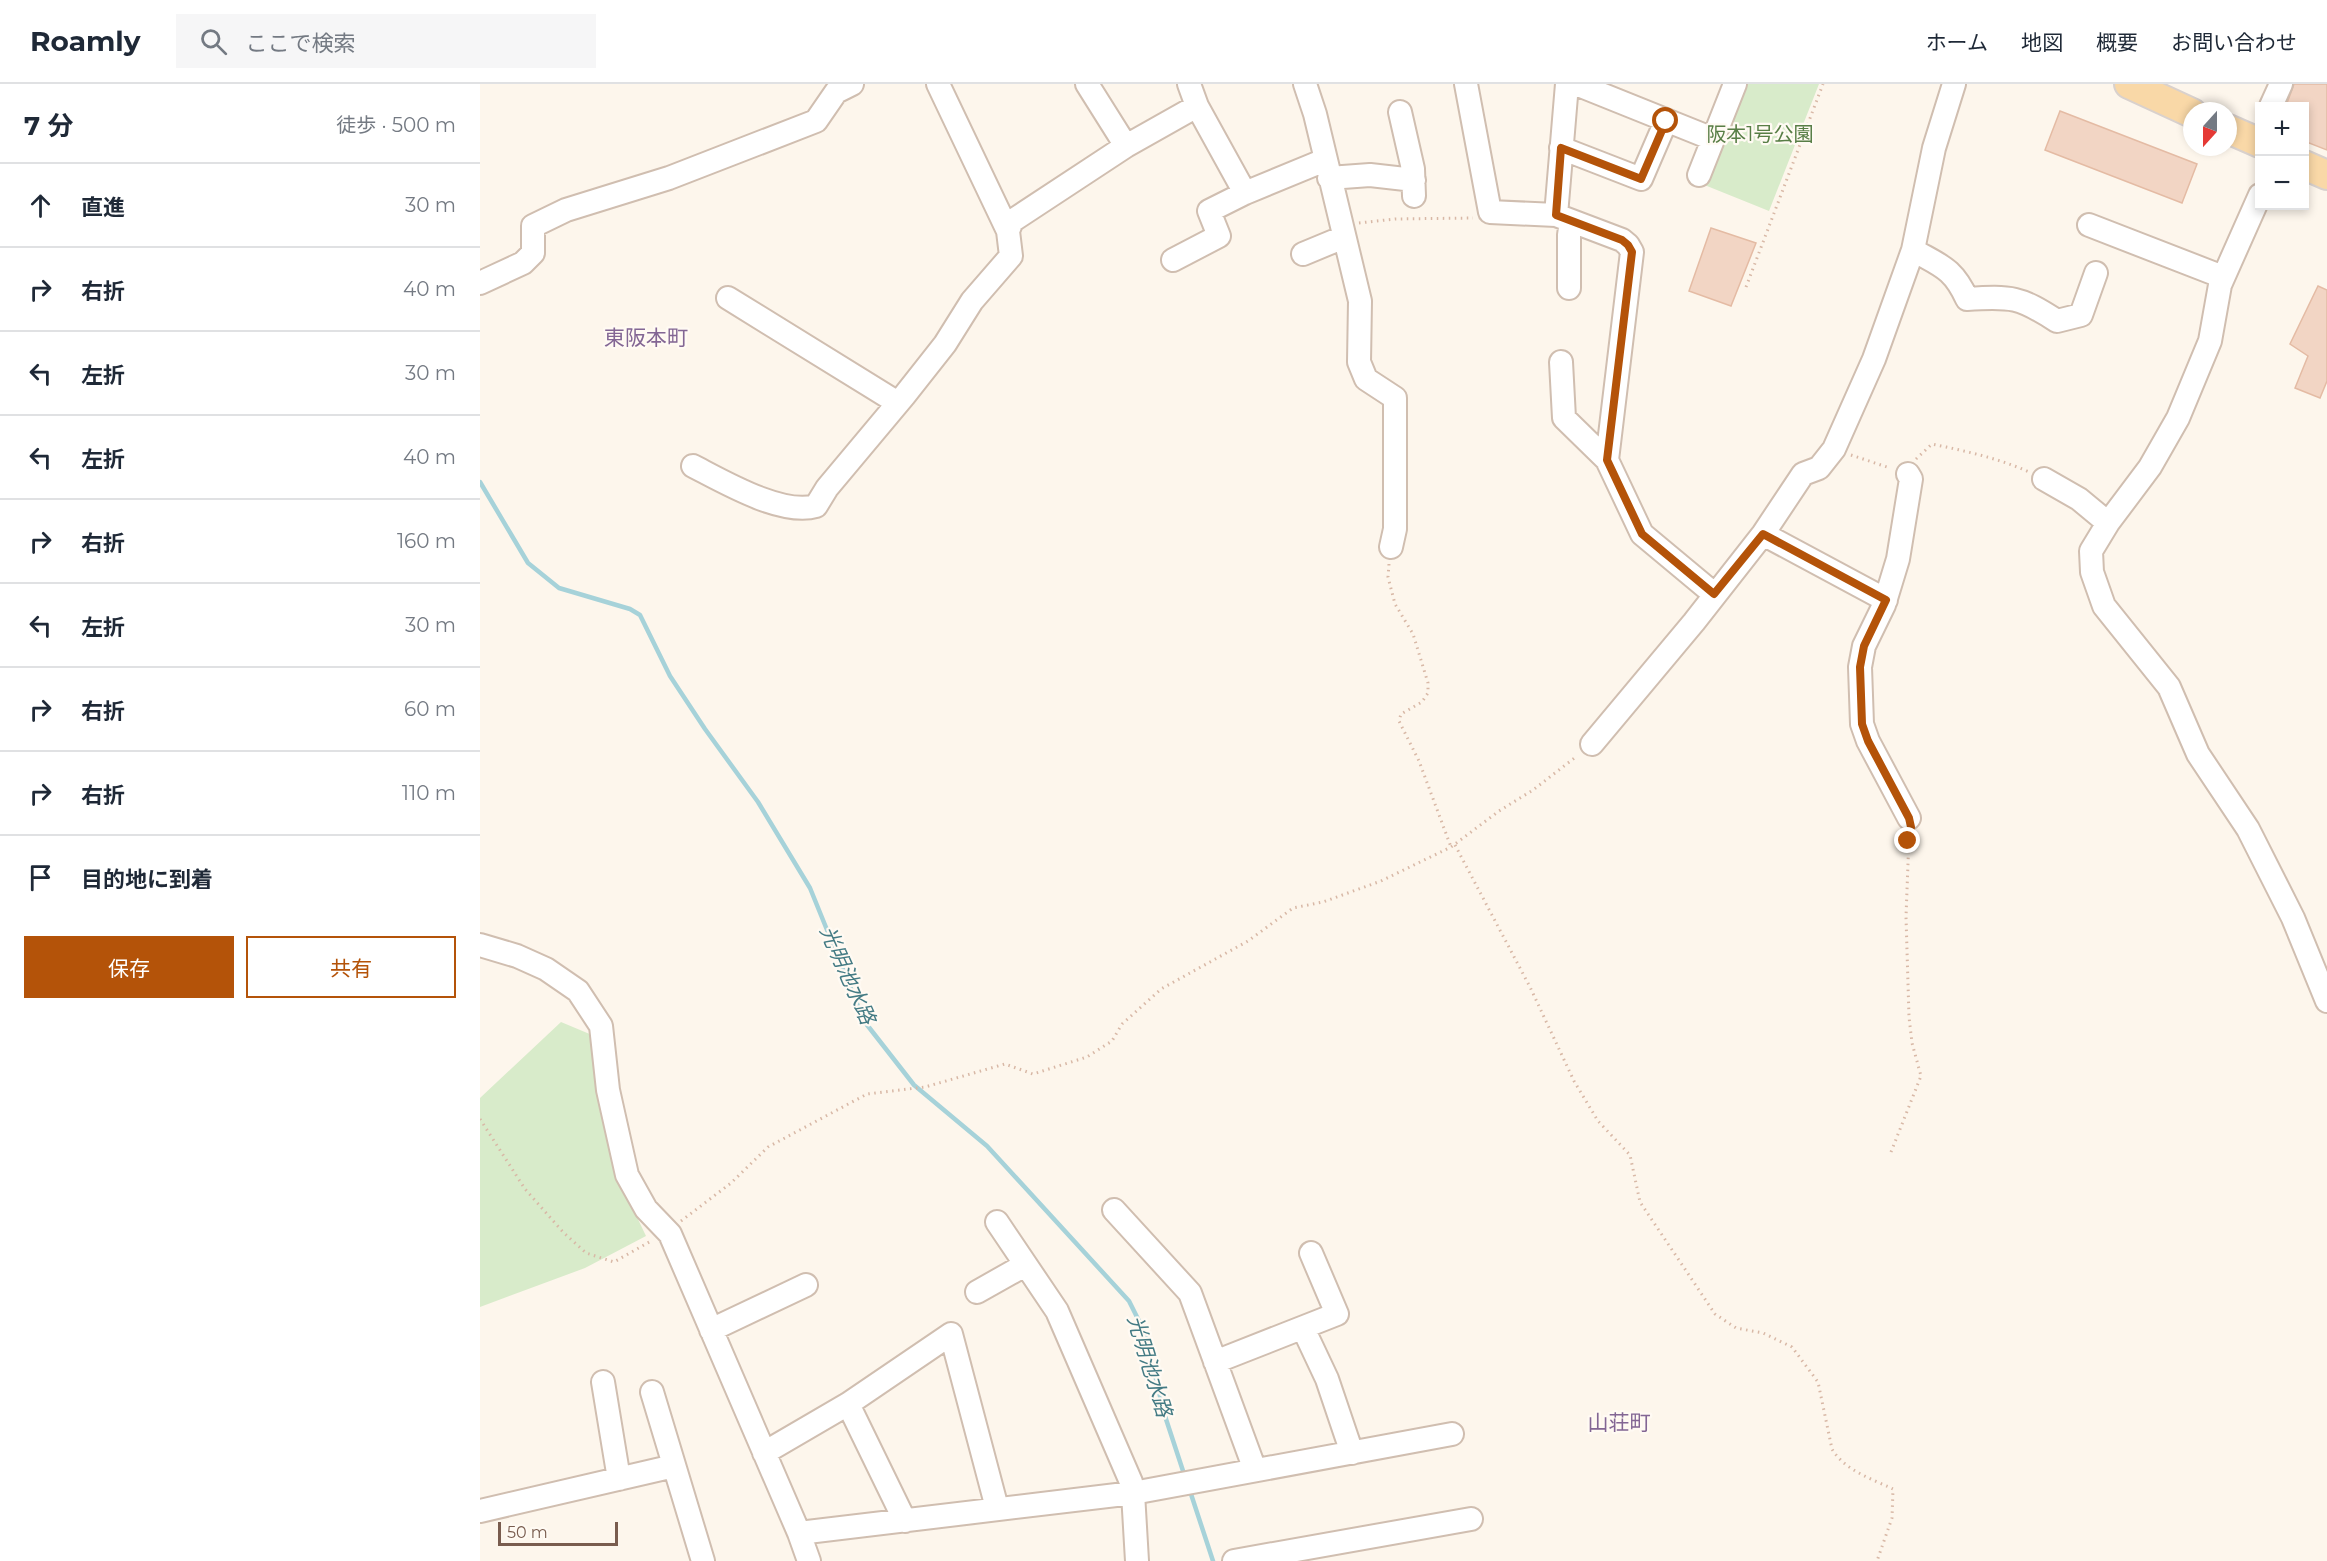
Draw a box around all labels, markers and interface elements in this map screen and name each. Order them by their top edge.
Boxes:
search box [176,14,596,68]
text: Roamly [30,24,140,58]
icon: search [197,25,230,58]
text: ここで検索 [245,30,356,57]
text: ホーム [1926,30,1988,55]
text: 地図 [2021,30,2063,55]
text: 概要 [2096,30,2138,55]
text: お問い合わせ [2171,30,2297,55]
north arrow [2183,102,2237,156]
map controls [2255,102,2309,210]
button: + [2255,102,2309,156]
route start [1652,107,1678,133]
text: 7 分 [24,110,73,142]
text: 徒歩 · 500 m [336,113,456,137]
park label: 阪本1号公園 [1706,122,1814,146]
button: − [2255,156,2309,210]
icon: ahead [24,189,57,222]
text: 30 m [405,193,456,217]
text: 直進 [81,194,125,221]
icon: right [24,273,57,306]
text: 40 m [403,277,456,301]
text: 右折 [81,278,125,305]
district label: 東阪本町 [604,325,688,350]
icon: left [24,357,57,390]
text: 30 m [405,361,456,385]
text: 左折 [81,362,125,389]
icon: left [24,441,57,474]
text: 40 m [403,445,456,469]
text: 左折 [81,446,125,473]
icon: right [24,525,57,558]
text: 160 m [397,529,456,553]
text: 右折 [81,530,125,557]
icon: left [24,609,57,642]
text: 30 m [405,613,456,637]
text: 左折 [81,614,125,641]
icon: right [24,693,57,726]
text: 60 m [404,697,456,721]
text: 右折 [81,698,125,725]
icon: right [24,777,57,810]
text: 110 m [402,781,456,805]
text: 右折 [81,782,125,809]
route end [1894,827,1920,853]
icon: arrive [24,861,57,894]
text: 目的地に到着 [81,866,213,893]
water label: 光明池水路 [815,922,882,1030]
button: 保存 [24,936,234,998]
button: 共有 [246,936,456,998]
water label: 光明池水路 [1123,1312,1178,1422]
district label: 山荘町 [1588,1410,1651,1435]
scale bar [498,1519,618,1546]
text: 50 m [507,1523,548,1542]

